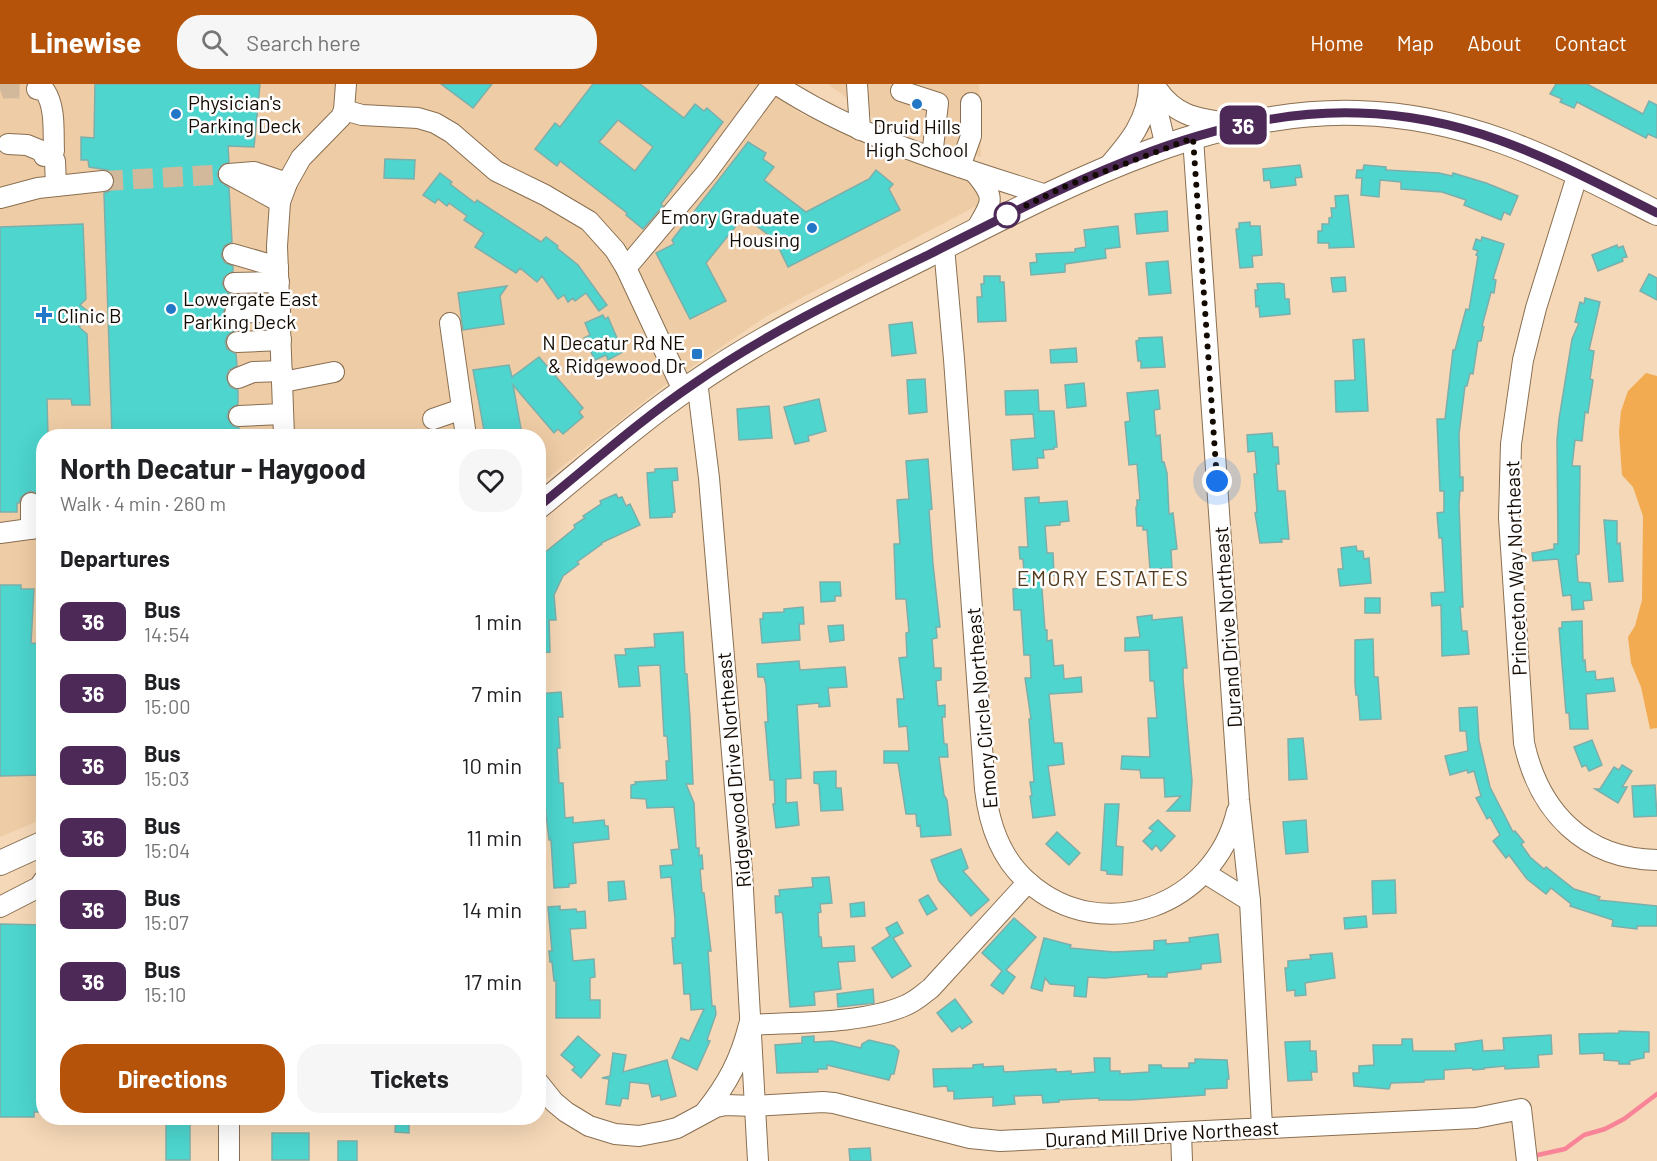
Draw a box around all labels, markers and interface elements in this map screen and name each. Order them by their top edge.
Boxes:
search box [177,15,597,69]
text: Linewise [30,25,141,59]
icon: search [198,26,231,59]
text: Search here [246,29,361,55]
text: Home [1310,30,1364,55]
text: Map [1397,30,1434,55]
text: About [1467,30,1522,55]
text: Contact [1555,30,1627,55]
place label: Physician's Parking Deck [188,90,301,137]
marker: Druid Hills High School [910,97,924,111]
line badge: 36 [1216,106,1270,144]
marker: Physician's Parking Deck [169,107,183,121]
text: 36 [1232,113,1254,138]
place label: Druid Hills High School [866,114,968,161]
unlabelled marker [994,202,1020,228]
place label: Emory Graduate Housing [660,204,800,251]
marker: Emory Graduate Housing [805,221,819,235]
place label: Lowergate East Parking Deck [183,286,318,333]
marker: Lowergate East Parking Deck [164,302,178,316]
place label: Clinic B [57,303,122,327]
marker: Clinic B [35,306,53,324]
place label: N Decatur Rd NE & Ridgewood Dr [542,330,685,377]
marker: N Decatur Rd NE & Ridgewood Dr [690,347,704,361]
button: heart [459,449,522,512]
text: North Decatur - Haygood [60,451,366,485]
street label: Princeton Way Northeast [1499,460,1531,676]
your location [1202,466,1232,496]
text: Walk · 4 min · 260 m [60,491,226,515]
street label: Durand Drive Northeast [1208,525,1246,729]
text: Departures [60,545,170,571]
district label: EMORY ESTATES [1017,565,1189,590]
text: Bus [144,596,181,622]
street label: Emory Circle Northeast [960,606,1002,810]
text: 1 min [474,608,522,634]
text: 36 [82,609,104,634]
text: 14:54 [144,622,190,646]
street label: Ridgewood Drive Northeast [711,651,755,889]
text: Bus [144,668,181,694]
text: 7 min [472,680,522,706]
text: 36 [82,681,104,706]
text: 15:00 [144,694,191,718]
text: Bus [144,740,181,766]
text: 10 min [462,752,522,778]
text: 36 [82,753,104,778]
text: 15:03 [144,766,190,790]
text: Bus [144,812,181,838]
text: 11 min [466,824,522,850]
text: 36 [82,825,104,850]
text: 15:04 [144,838,190,862]
text: Bus [144,884,181,910]
text: 14 min [462,896,522,922]
text: 36 [82,897,104,922]
text: 15:07 [144,910,189,934]
text: Bus [144,956,181,982]
text: 17 min [464,968,522,994]
text: 36 [82,969,104,994]
text: 15:10 [144,982,186,1006]
button: Directions [60,1044,285,1113]
button: Tickets [297,1044,522,1113]
street label: Durand Mill Drive Northeast [1044,1115,1280,1151]

